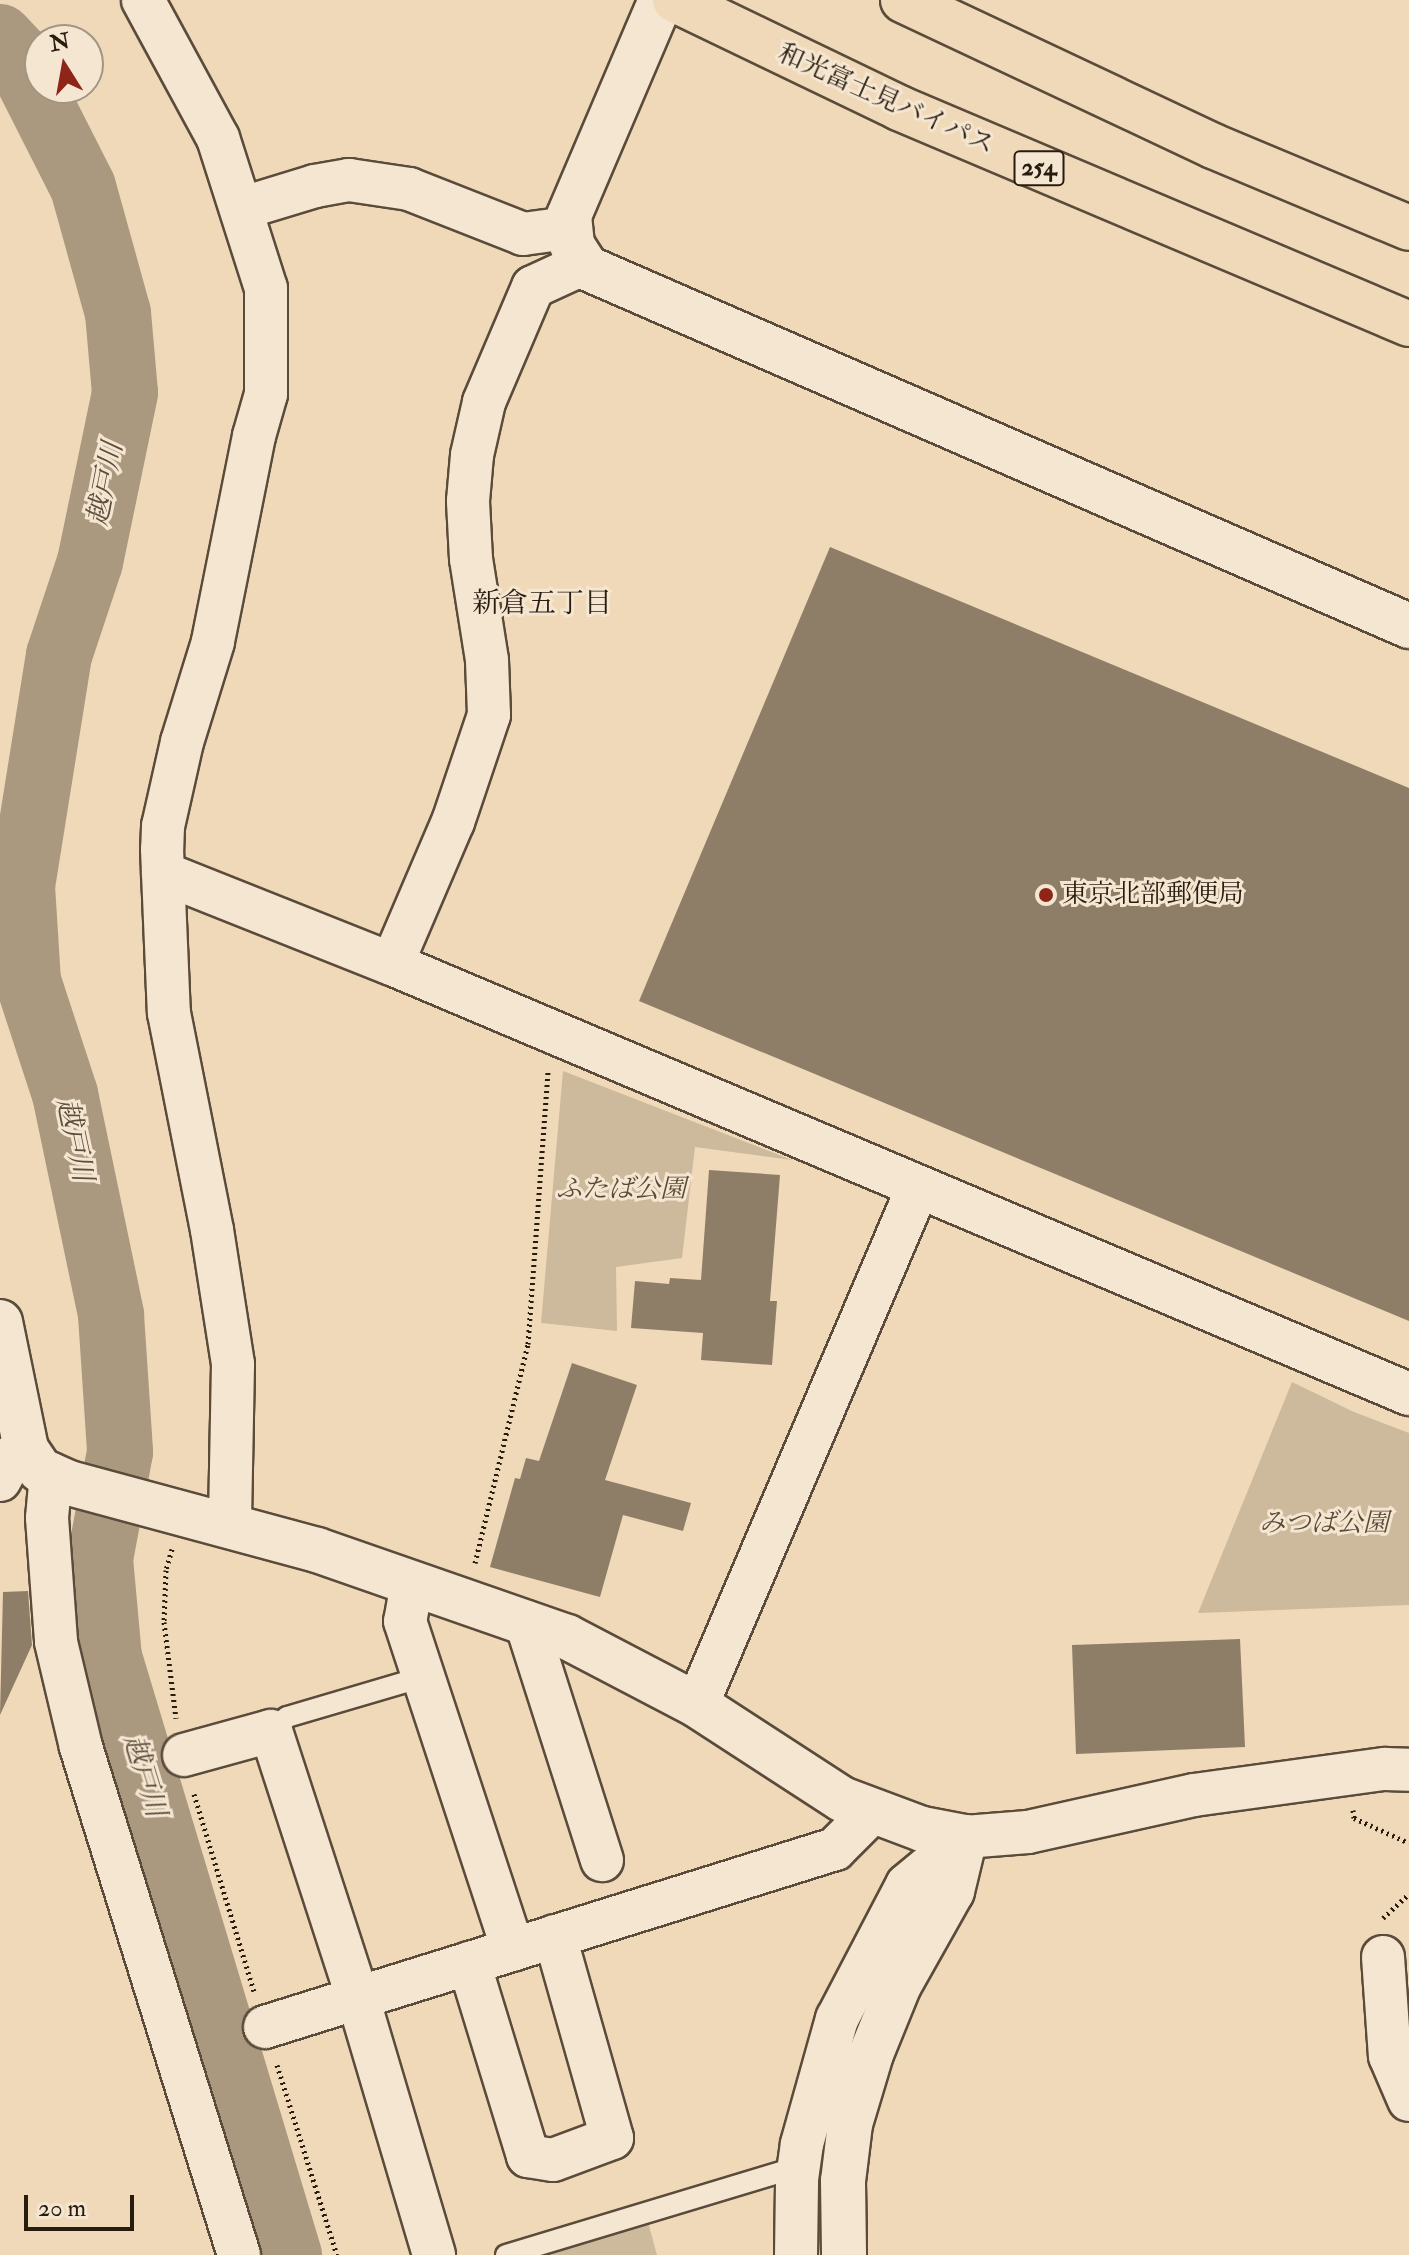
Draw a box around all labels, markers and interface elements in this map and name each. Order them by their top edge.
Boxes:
north arrow [24,24,104,104]
text: N [47,27,72,58]
street label: 和光富士見バイパス [773,38,999,162]
road number: 254 [1013,148,1065,188]
water label: 越戸川 [81,440,131,528]
district label: 新倉五丁目 [472,587,612,621]
place label: 東京北部郵便局 [1062,879,1244,911]
marker: 東京北部郵便局 [1037,886,1055,904]
water label: 越戸川 [49,1095,99,1185]
park label: ふたば公園 [556,1174,686,1206]
park label: みつば公園 [1259,1508,1389,1540]
water label: 越戸川 [116,1731,172,1821]
scale bar [28,2179,138,2229]
text: 20 m [38,2193,86,2224]

